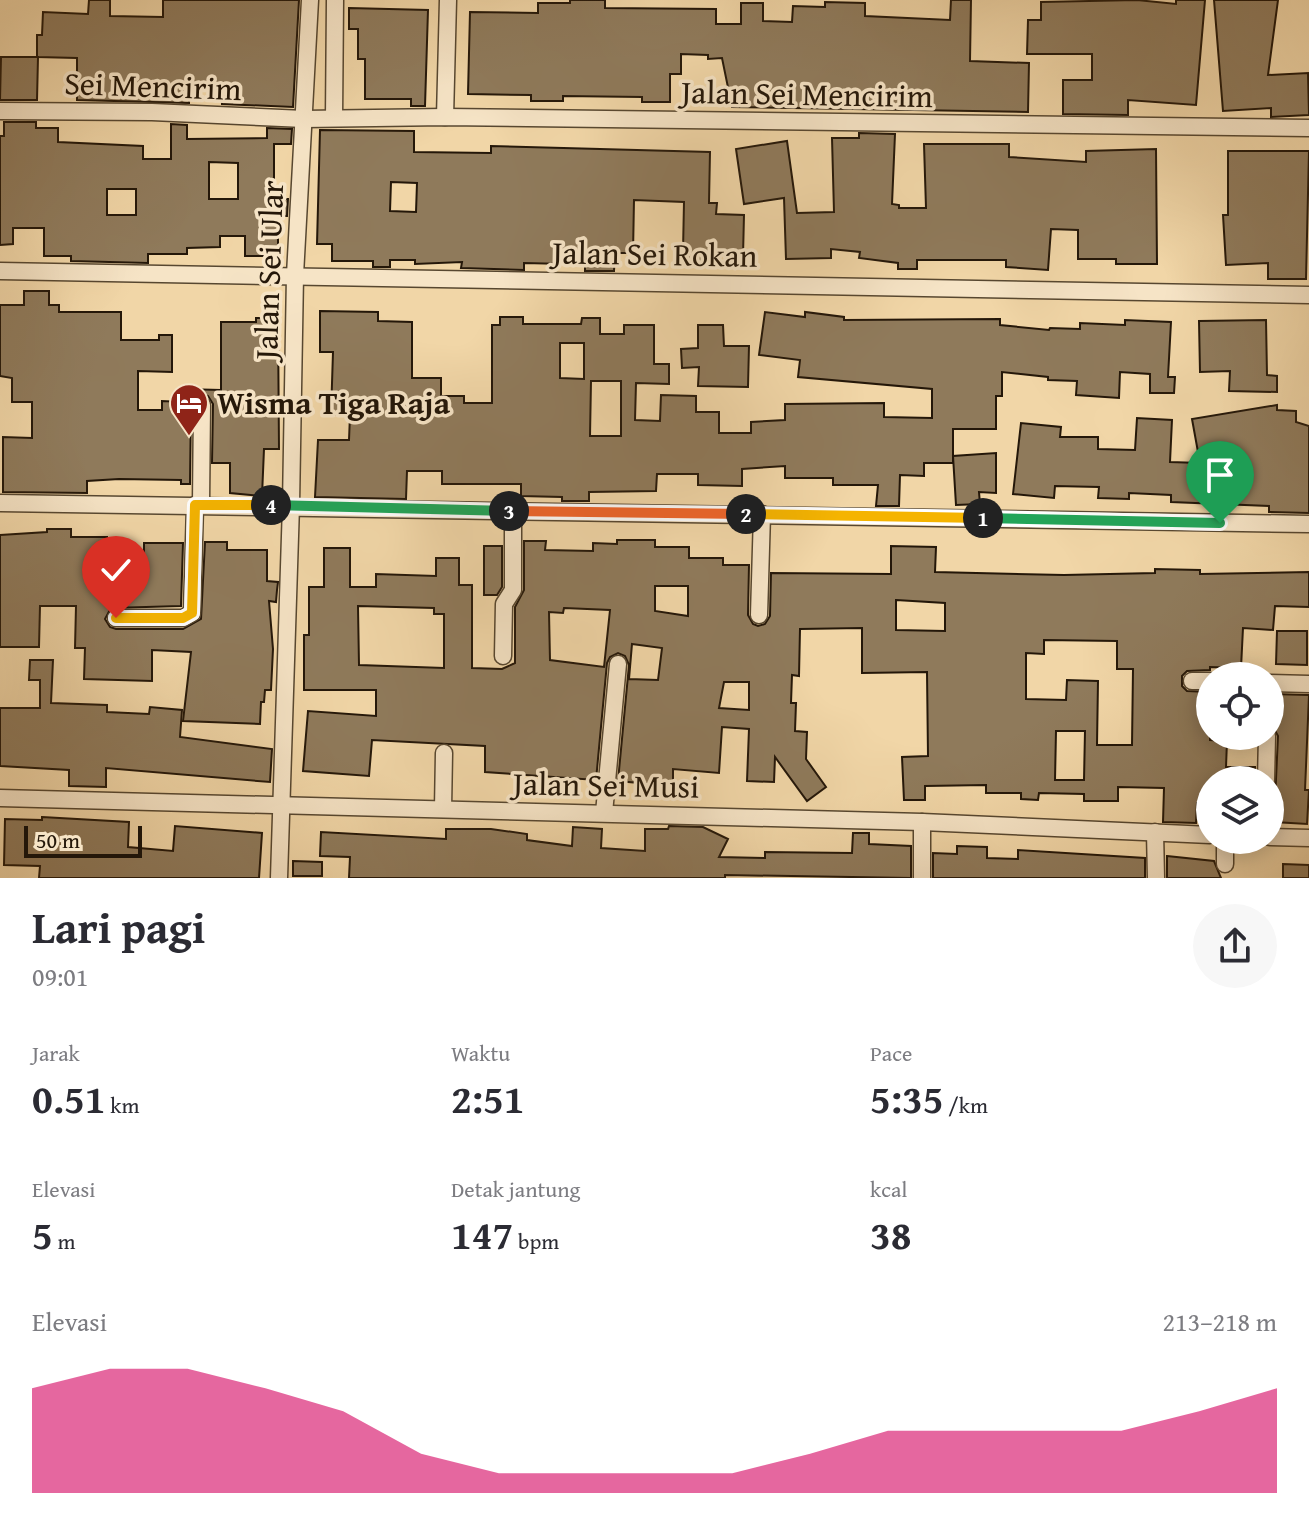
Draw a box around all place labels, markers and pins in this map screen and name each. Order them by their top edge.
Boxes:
place label: Wisma Tiga Raja [217,379,451,426]
hotel icon: Wisma Tiga Raja [168,382,210,437]
pin [1186,441,1254,523]
pin: 4 [251,485,291,525]
pin: 3 [489,491,529,531]
pin: 2 [726,494,766,534]
pin: 1 [963,498,1003,538]
pin [82,536,150,618]

